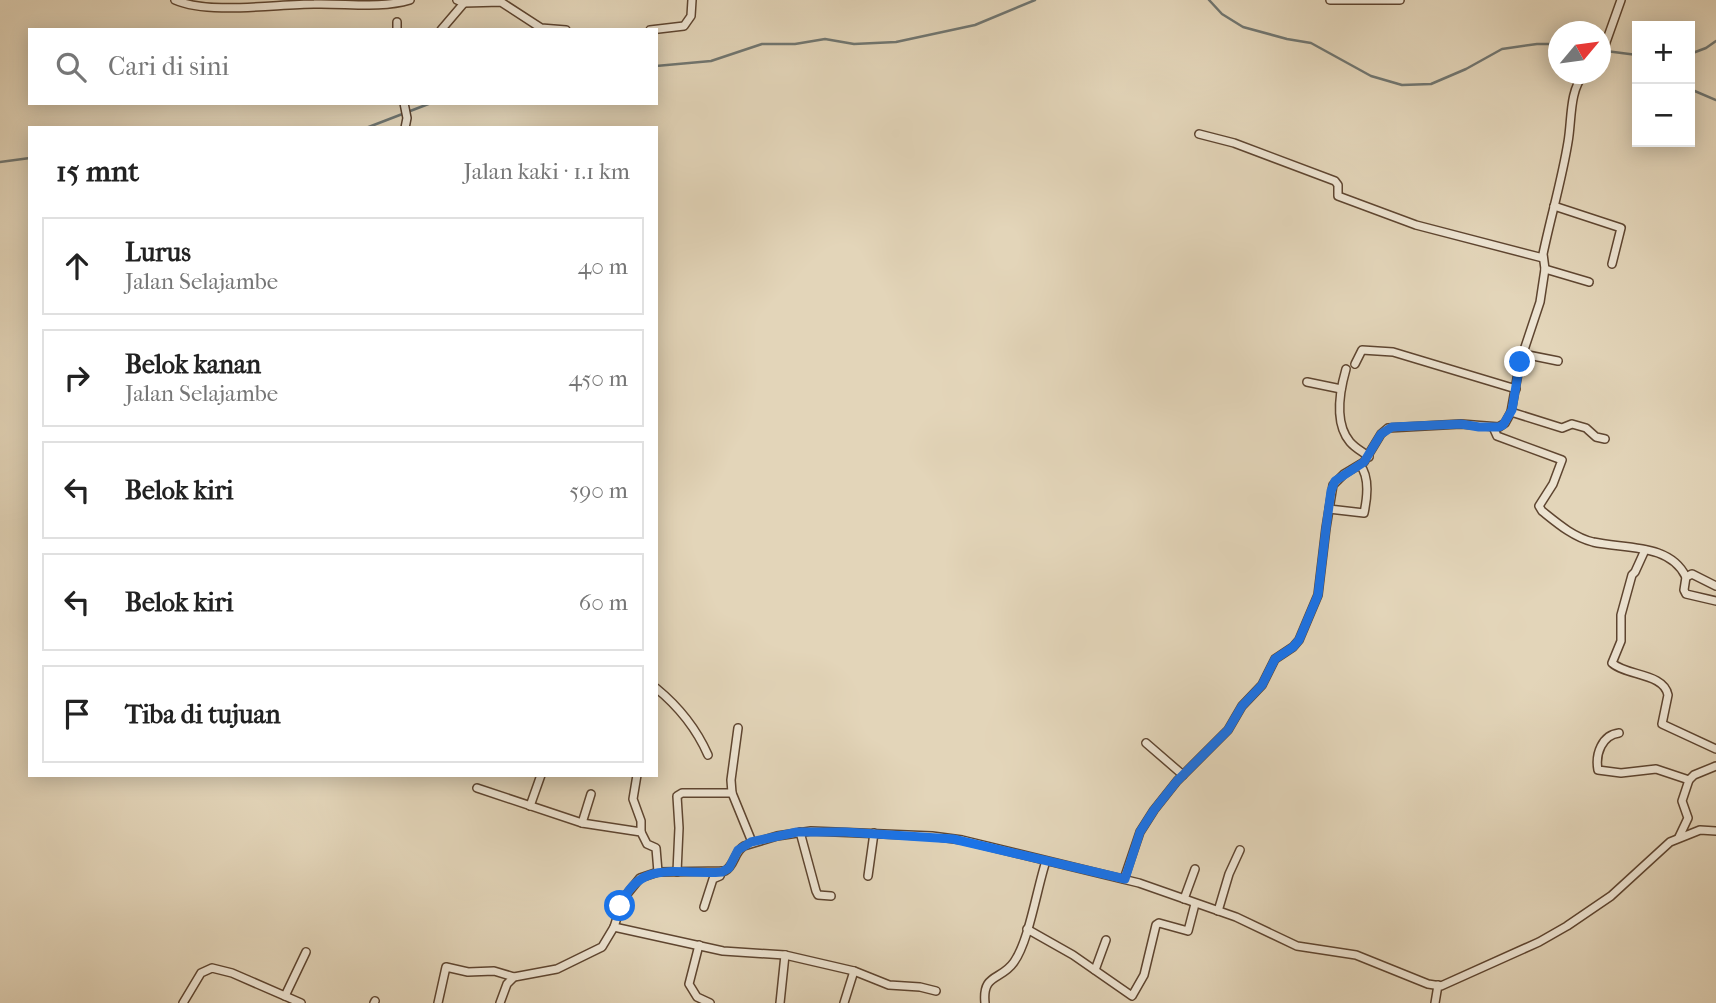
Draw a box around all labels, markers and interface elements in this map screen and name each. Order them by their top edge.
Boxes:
north arrow [1548,21,1611,84]
map controls [1632,21,1695,147]
button: + [1632,21,1695,84]
search box [28,28,658,105]
icon: search [52,48,90,86]
text: Cari di sini [108,51,229,82]
button: − [1632,84,1695,147]
text: 15 mnt [56,154,139,189]
text: Jalan kaki · 1.1 km [464,158,630,185]
text: Lurus [125,237,191,268]
icon: ahead [58,247,96,285]
text: 40 m [578,253,628,280]
text: Jalan Selajambe [125,268,278,295]
route end [1504,346,1535,377]
text: Belok kanan [125,349,261,380]
icon: right [58,359,96,397]
text: 450 m [568,365,628,392]
text: Jalan Selajambe [125,380,278,407]
icon: left [58,471,96,509]
text: Belok kiri [125,475,233,506]
text: 590 m [569,477,628,504]
icon: left [58,583,96,621]
text: Belok kiri [125,587,233,618]
text: 60 m [579,589,628,616]
icon: arrive [58,695,96,733]
text: Tiba di tujuan [125,699,281,730]
route start [604,890,635,921]

